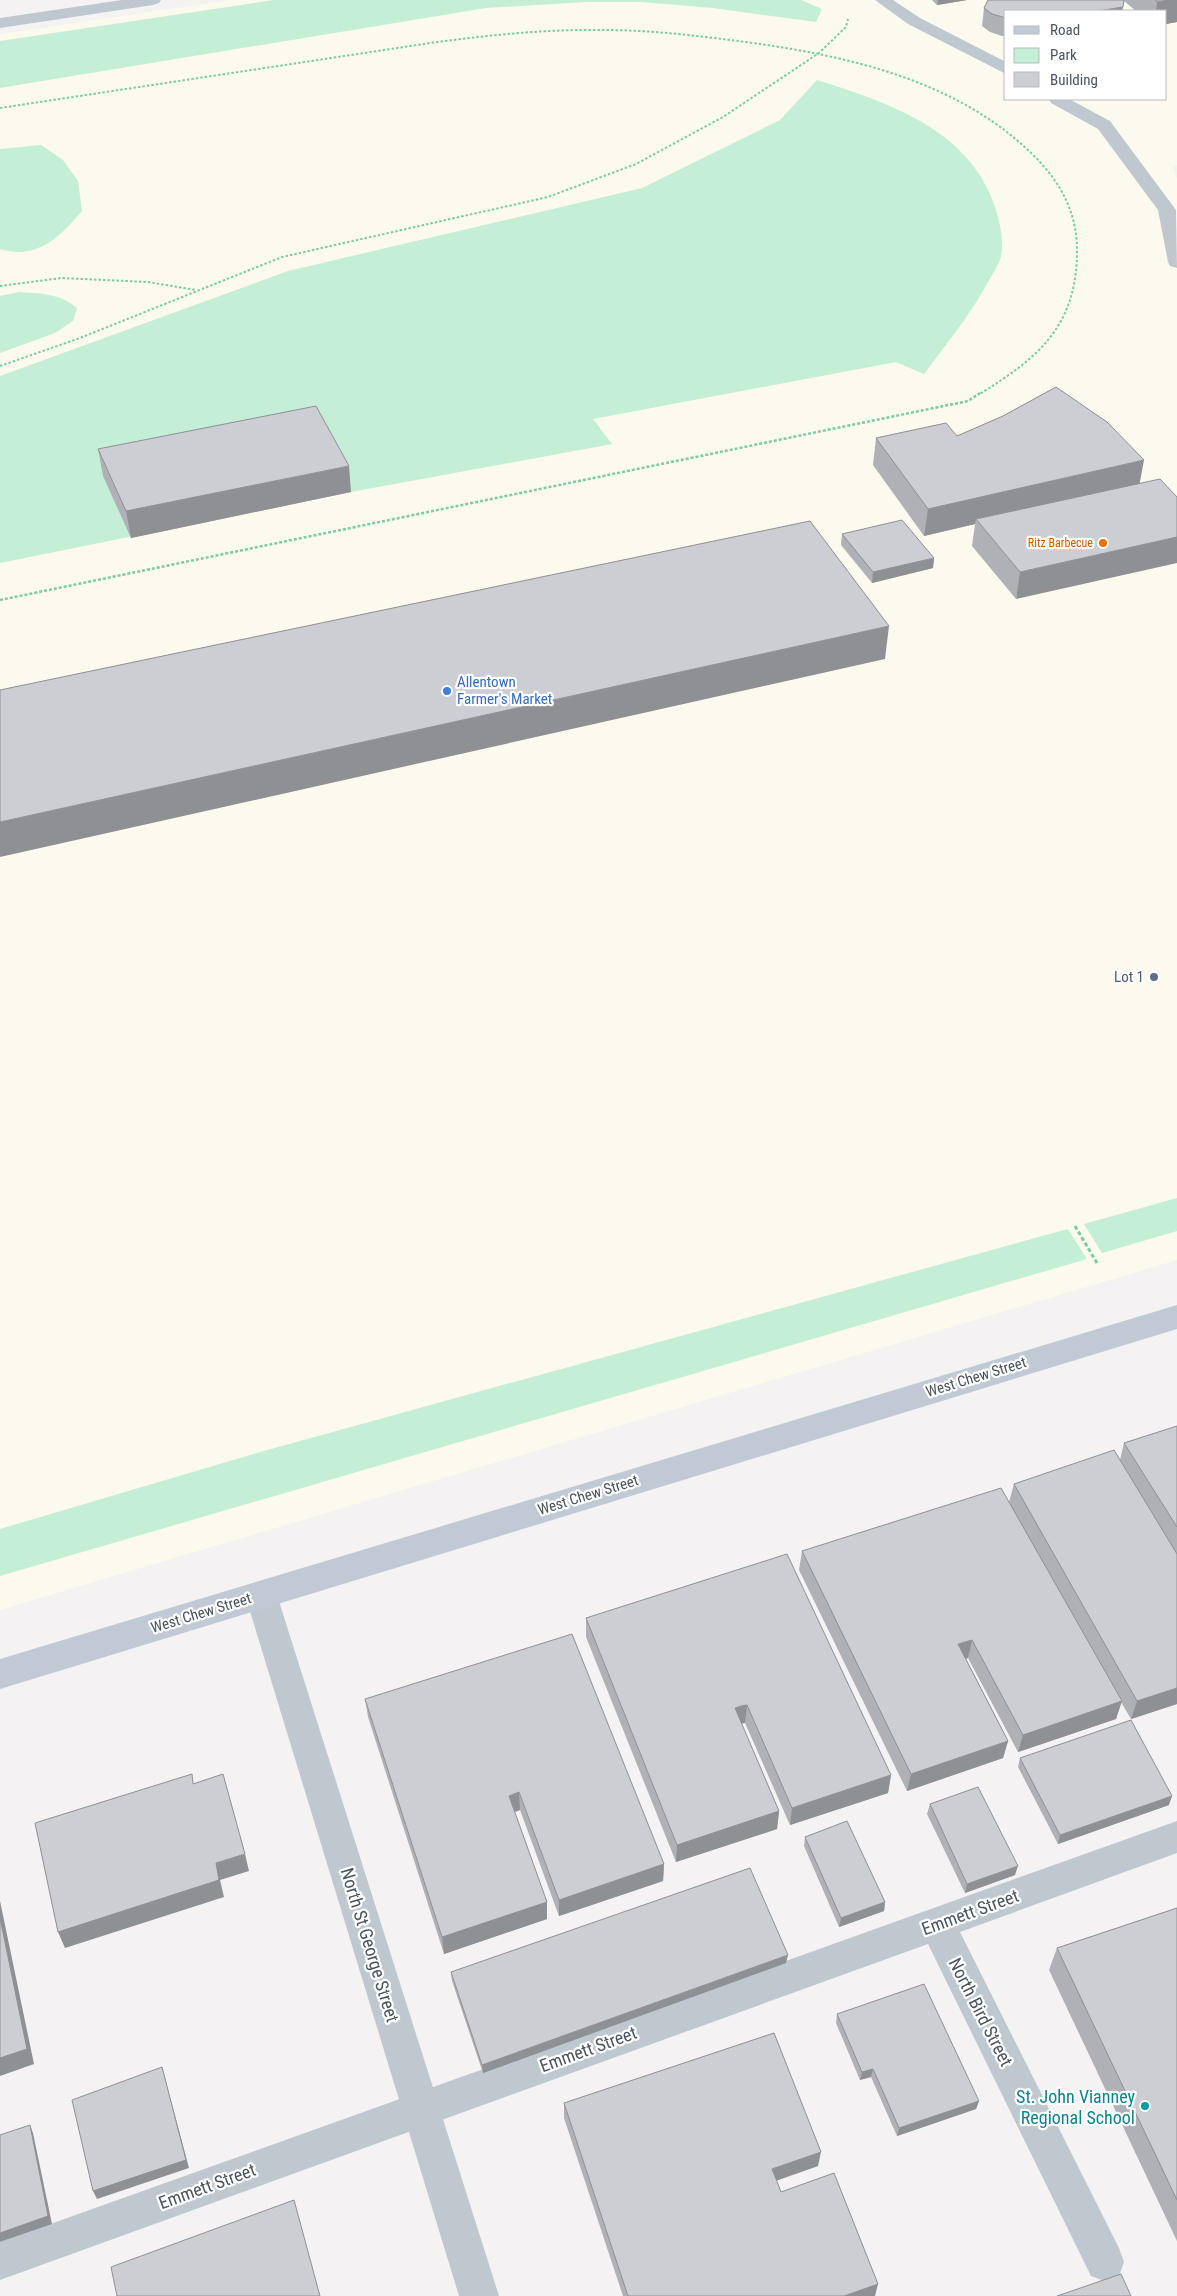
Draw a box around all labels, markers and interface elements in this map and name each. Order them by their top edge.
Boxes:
legend [1004,10,1167,100]
text: Road [1050,21,1080,39]
text: Park [1050,46,1077,64]
text: Building [1050,71,1098,89]
place label: Ritz Barbecue [1028,536,1093,550]
marker: Ritz Barbecue [1097,537,1109,549]
place label: Allentown Farmer's Market [457,673,552,708]
marker: Allentown Farmer's Market [441,685,453,697]
place label: Lot 1 [1114,968,1144,986]
marker: Lot 1 [1148,971,1160,983]
street label: West Chew Street [924,1353,1028,1401]
street label: West Chew Street [536,1471,640,1519]
street label: West Chew Street [149,1589,253,1637]
street label: North St George Street [337,1865,403,2025]
street label: Emmett Street [919,1885,1021,1939]
street label: North Bird Street [945,1954,1017,2070]
street label: Emmett Street [537,2022,639,2076]
place label: St. John Vianney Regional School [1016,2086,1135,2128]
marker: St. John Vianney Regional School [1139,2100,1151,2112]
street label: Emmett Street [156,2159,258,2213]

